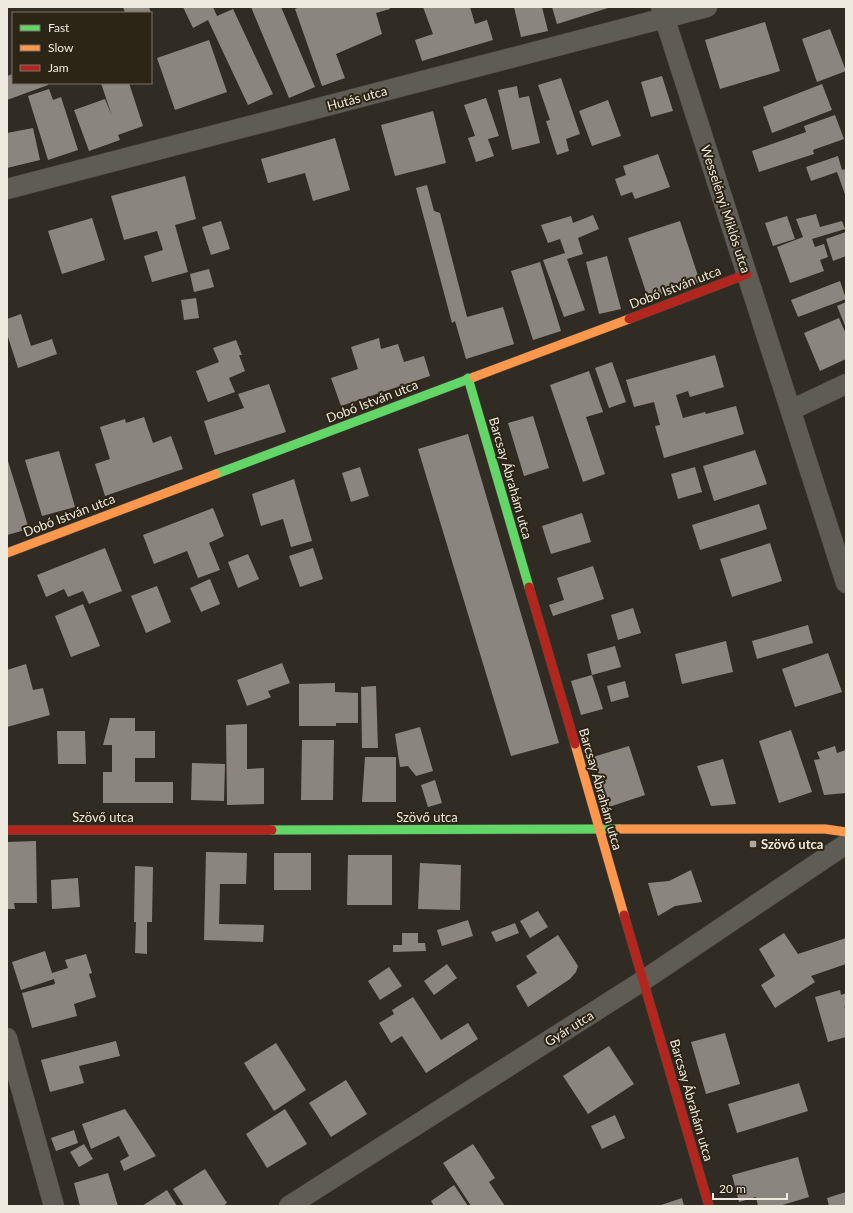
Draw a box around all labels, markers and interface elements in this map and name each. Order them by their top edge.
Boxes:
legend [12,12,152,84]
text: Fast [48,20,70,35]
text: Slow [48,40,74,55]
text: Jam [48,60,69,75]
street label: Hutás utca [325,82,389,114]
street label: Wesselényi Miklós utca [698,143,754,275]
street label: Dobó István utca [627,262,723,312]
street label: Dobó István utca [324,376,420,426]
street label: Barcsay Ábrahám utca [486,415,536,541]
street label: Dobó István utca [21,490,117,540]
street label: Barcsay Ábrahám utca [576,726,626,852]
street label: Szövő utca [72,809,134,825]
street label: Szövő utca [396,809,458,825]
place label: Szövő utca [761,836,823,852]
marker: Szövő utca [748,839,758,849]
street label: Gyár utca [542,1007,596,1049]
street label: Barcsay Ábrahám utca [667,1037,717,1163]
scale bar [713,1175,787,1201]
text: 20 m [719,1181,746,1196]

